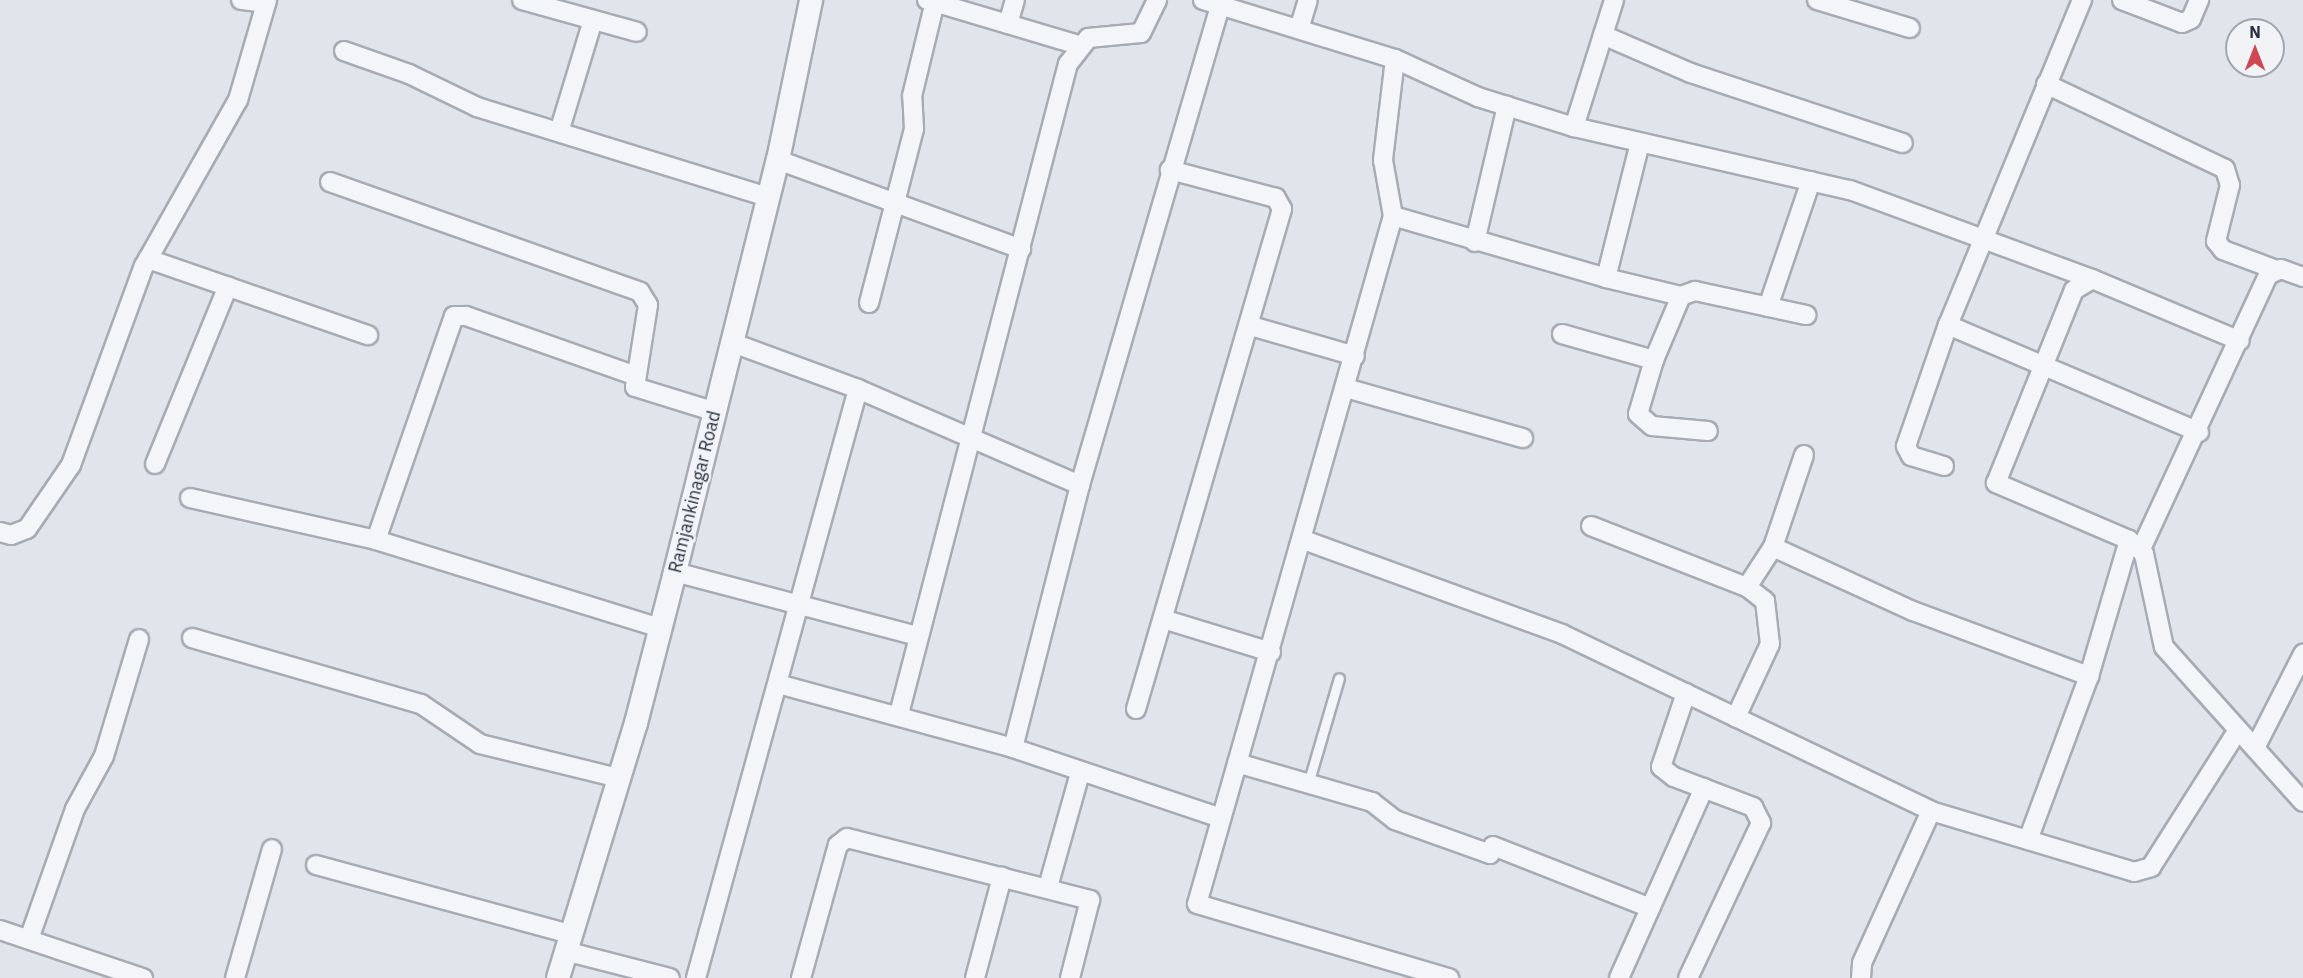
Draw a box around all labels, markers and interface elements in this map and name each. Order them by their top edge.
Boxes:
north arrow [2225,18,2285,78]
text: N [2249,22,2261,42]
street label: Ramjankinagar Road [664,409,726,575]

